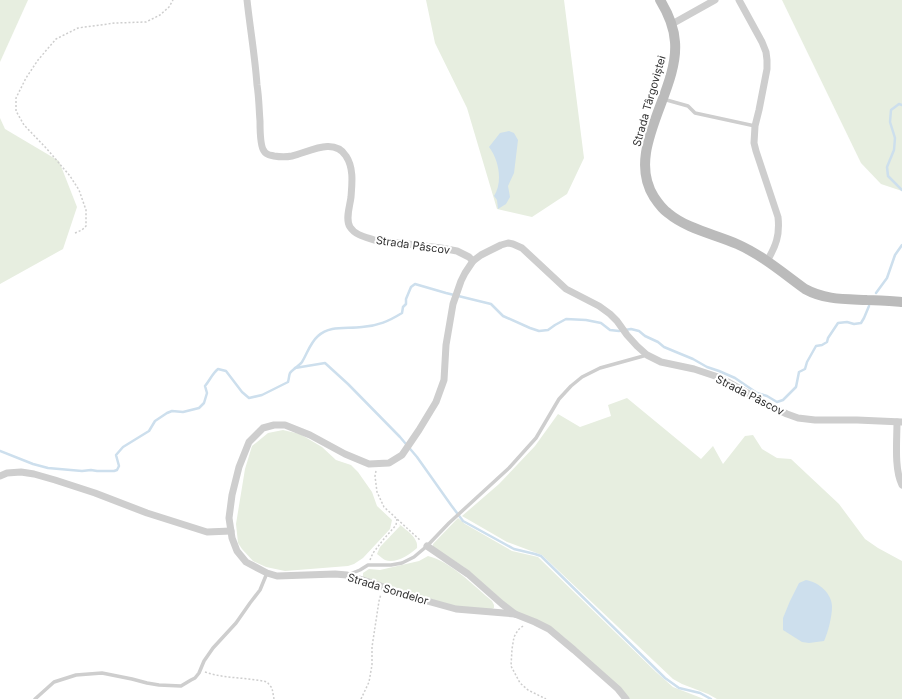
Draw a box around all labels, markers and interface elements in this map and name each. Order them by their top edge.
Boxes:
street label: Strada Târgoviștei [629,54,669,148]
street label: Strada Pâscov [375,233,451,257]
street label: Strada Pâscov [713,372,787,418]
street label: Strada Sondelor [346,570,430,608]

